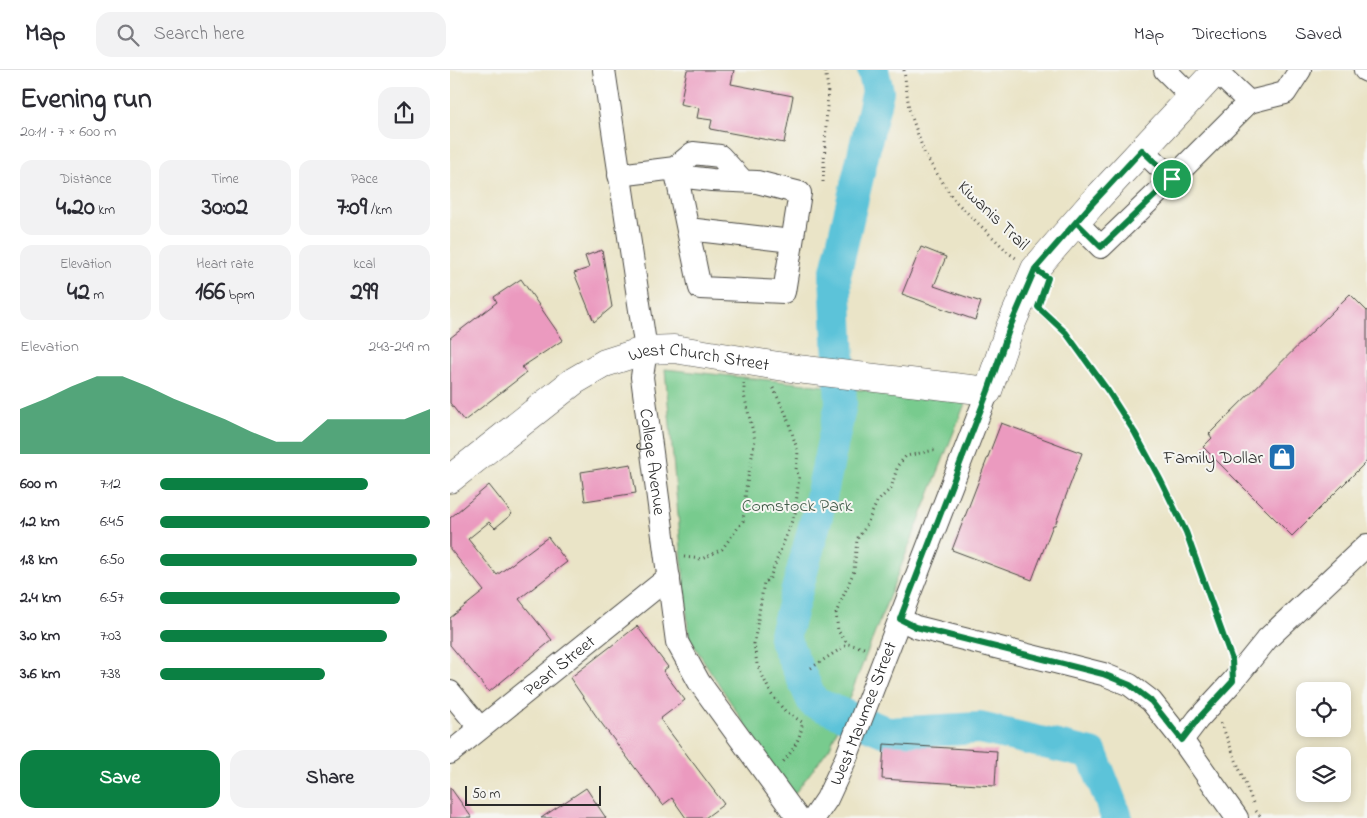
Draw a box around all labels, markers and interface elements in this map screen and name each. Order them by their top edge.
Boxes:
search box [96,12,446,57]
text: Map [25,17,66,52]
icon: search [114,21,142,49]
text: Search here [154,21,245,48]
text: Map [1134,22,1164,48]
text: Directions [1192,22,1267,48]
text: Saved [1295,22,1342,48]
text: Evening run [20,80,152,121]
button: share [378,87,430,139]
text: 20:11 · 7 × 600 m [20,120,117,144]
pin [1151,158,1193,200]
icon: arrive [1158,165,1186,193]
text: Distance [60,169,111,190]
text: Time [211,169,239,190]
text: Pace [351,169,378,190]
street label: Kiwanis Trail [951,175,1034,257]
text: 4.20 [56,190,95,226]
text: 30:02 [202,190,248,226]
text: 7:09 [337,190,367,226]
text: km [95,200,115,221]
text: /km [367,200,392,221]
text: Elevation [60,254,111,275]
text: Heart rate [196,254,254,275]
text: kcal [353,254,375,275]
text: 42 [67,275,90,311]
text: 166 [195,275,225,311]
text: 299 [351,275,378,311]
text: m [90,285,104,306]
text: bpm [225,285,255,306]
text: Elevation [20,335,79,359]
text: 243–249 m [368,335,430,359]
street label: West Church Street [625,337,771,379]
street label: College Avenue [631,407,671,518]
shop icon: Family Dollar [1267,442,1297,472]
place label: Family Dollar [1162,446,1263,472]
text: 600 m [20,472,57,496]
text: 7:12 [100,472,121,496]
park label: Comstock Park [742,494,852,520]
text: 1.2 km [20,510,60,534]
text: 6:45 [100,510,124,534]
text: 1.8 km [20,548,58,572]
text: 6:50 [100,548,124,572]
text: 2.4 km [20,586,61,610]
text: 6:57 [100,586,124,610]
text: 3.0 km [20,624,60,648]
text: 7:03 [100,624,121,648]
street label: Pearl Street [519,630,602,704]
street label: West Maumee Street [824,638,905,790]
text: 3.6 km [20,662,60,686]
text: 7:38 [100,662,121,686]
map controls [1296,682,1351,802]
button: locate [1296,682,1351,737]
button: layers [1296,747,1351,802]
button: Save [20,750,220,808]
button: Share [230,750,430,808]
scale bar [465,783,601,806]
text: 50 m [472,784,500,805]

